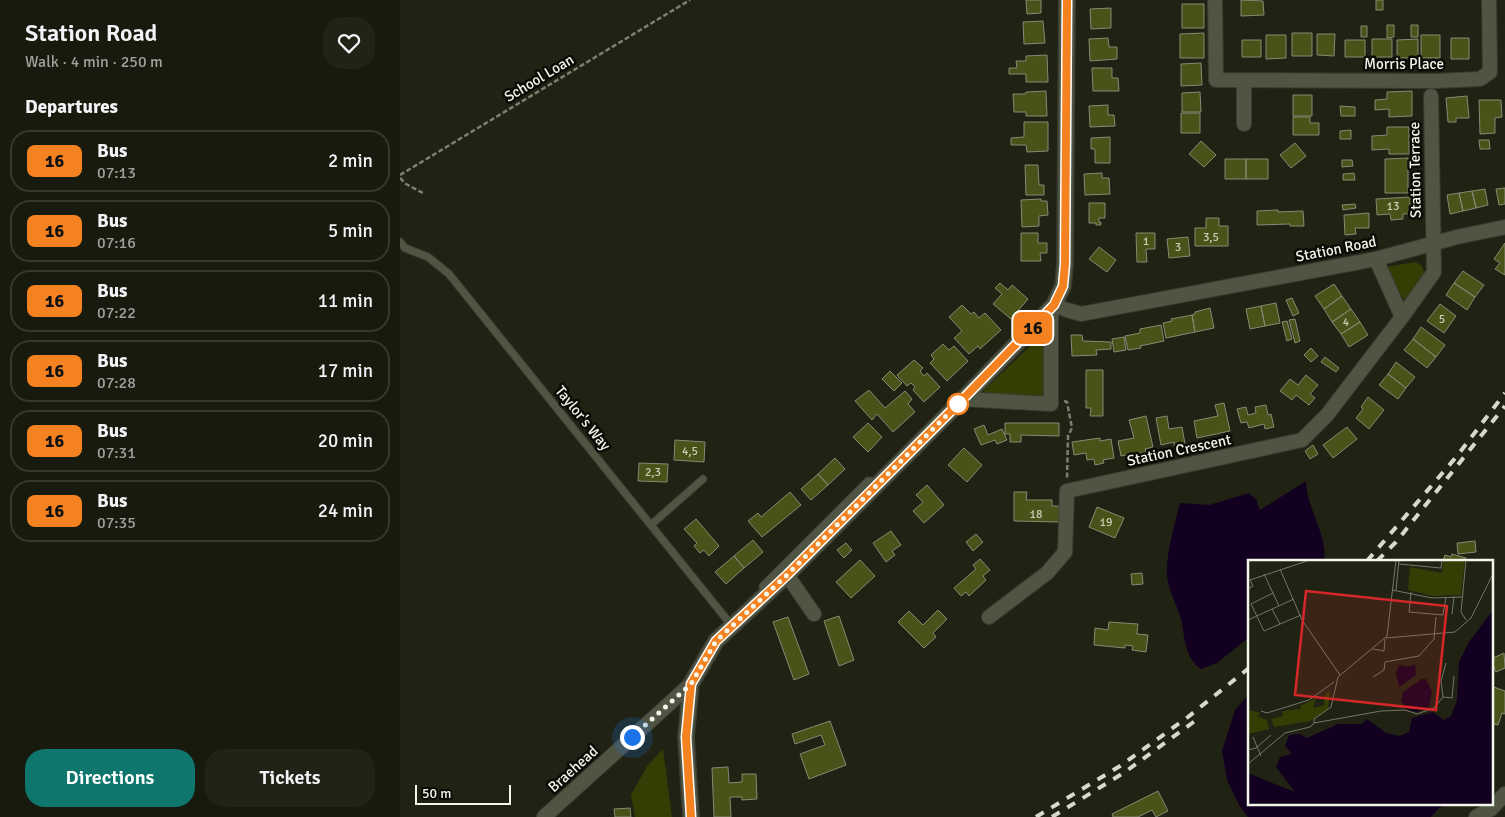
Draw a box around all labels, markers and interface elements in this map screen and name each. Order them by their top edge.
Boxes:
button: heart [323,17,375,69]
text: Station Road [25,18,157,48]
street label: School Loan [501,50,577,106]
text: Walk · 4 min · 250 m [25,52,163,72]
street label: Morris Place [1364,55,1444,73]
text: Departures [25,95,118,119]
street label: Station Terrace [1405,122,1425,218]
text: Bus [97,139,128,163]
text: 2 min [328,149,373,173]
text: 16 [45,150,64,172]
text: 07:13 [97,163,136,183]
house number: 13 [1387,199,1399,214]
text: Bus [97,209,128,233]
text: 5 min [328,219,373,243]
text: 16 [45,220,64,242]
house number: 3,5 [1203,230,1219,245]
street label: Station Road [1294,232,1378,266]
text: 07:16 [97,233,136,253]
house number: 1 [1143,234,1149,249]
house number: 3 [1175,240,1181,255]
text: Bus [97,279,128,303]
text: 11 min [318,289,373,313]
text: 16 [45,290,64,312]
text: 07:22 [97,303,136,323]
line badge: 16 [1010,312,1056,344]
house number: 5 [1439,312,1445,327]
house number: 4 [1343,315,1350,330]
text: 16 [1023,317,1043,339]
text: Bus [97,349,128,373]
text: 17 min [318,359,373,383]
text: 16 [45,360,64,382]
text: 07:28 [97,373,136,393]
street label: Taylor's Way [552,382,614,454]
unlabelled marker [947,393,969,415]
text: Bus [97,419,128,443]
text: 20 min [318,429,373,453]
text: 16 [45,430,64,452]
street label: Station Crescent [1125,430,1233,470]
text: 07:31 [97,443,136,463]
house number: 4,5 [682,444,698,459]
house number: 2,3 [645,465,661,480]
text: Bus [97,489,128,513]
text: 24 min [318,499,373,523]
text: 16 [45,500,64,522]
house number: 18 [1030,507,1042,522]
text: 07:35 [97,513,136,533]
house number: 19 [1100,515,1112,530]
inset map [1248,560,1492,804]
your location [620,725,645,750]
street label: Braehead [544,742,602,796]
button: Directions [25,749,195,807]
button: Tickets [205,749,375,807]
scale bar [415,782,511,805]
text: 50 m [422,785,451,802]

